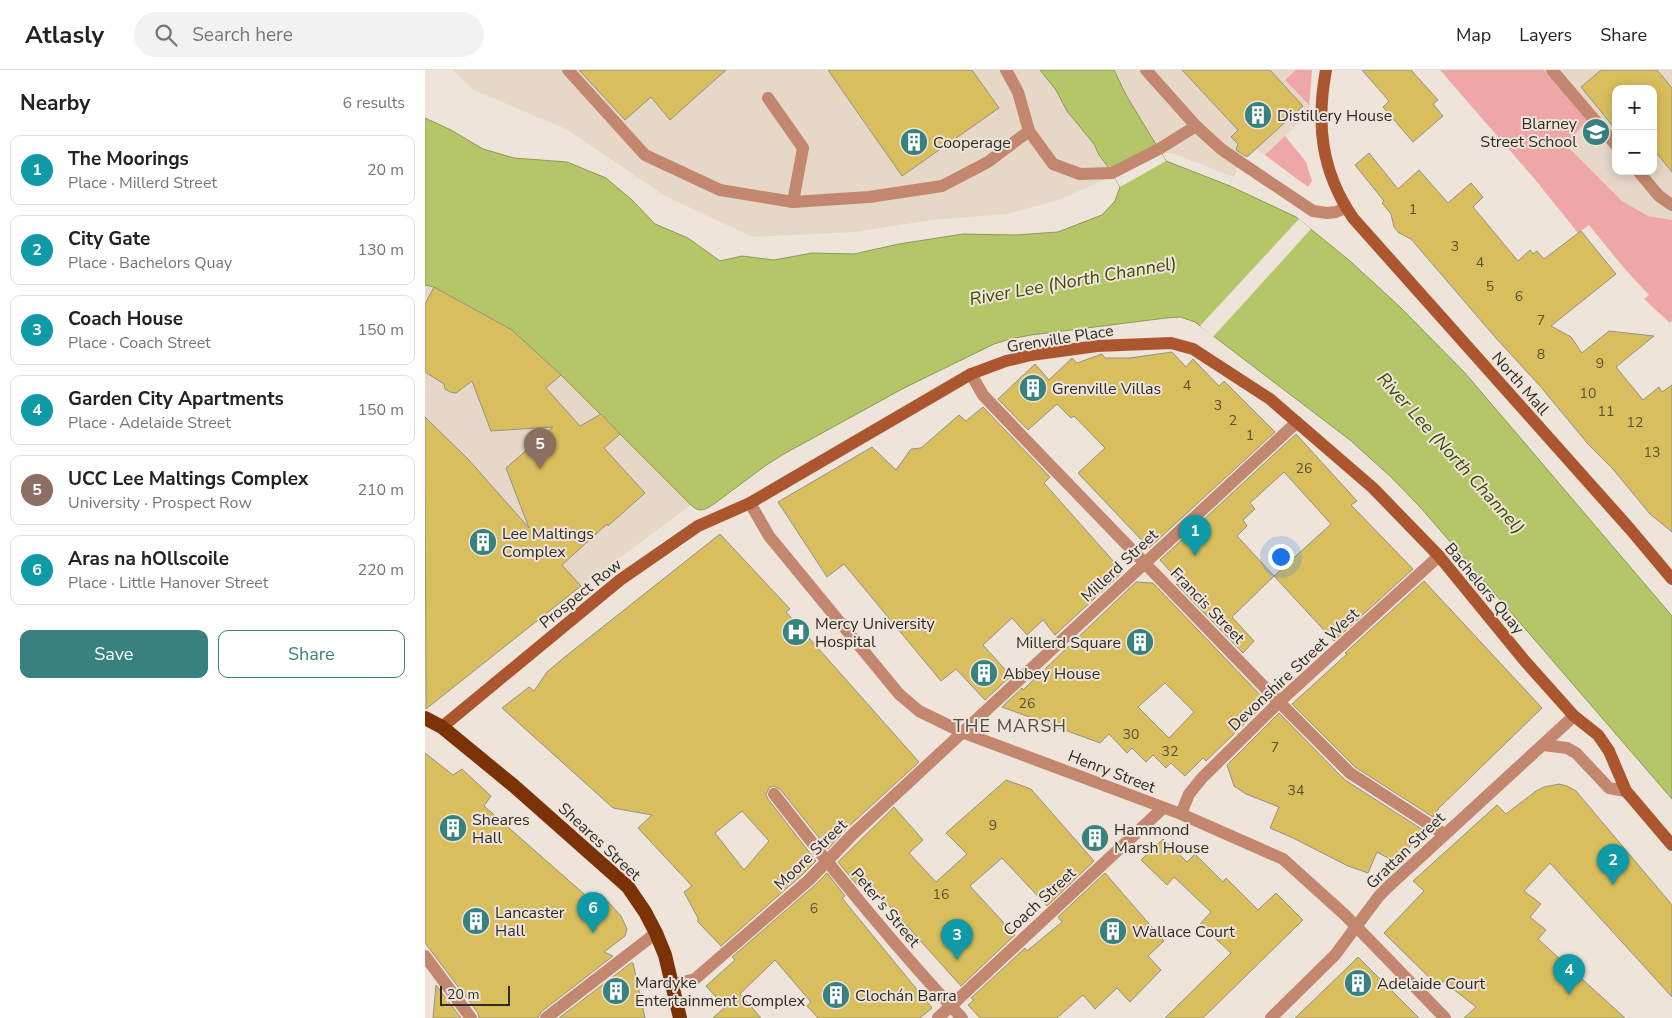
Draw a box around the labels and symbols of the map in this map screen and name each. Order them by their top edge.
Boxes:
building icon: Distillery House [1243,100,1273,130]
place label: Distillery House [1277,105,1392,127]
place label: Blarney Street School [1480,113,1578,153]
school or university icon: Blarney Street School [1581,117,1611,147]
building icon: Cooperage [899,127,929,157]
place label: Cooperage [933,132,1011,154]
house number: 1 [1409,200,1417,219]
house number: 3 [1451,237,1459,256]
water label: River Lee (North Channel) [967,251,1179,311]
house number: 4 [1476,253,1484,272]
house number: 5 [1486,277,1494,296]
house number: 6 [1515,287,1523,306]
house number: 7 [1537,311,1545,330]
street label: Grenville Place [1005,320,1115,358]
house number: 8 [1537,345,1545,364]
street label: North Mall [1487,347,1554,420]
house number: 9 [1596,354,1604,373]
water label: River Lee (North Channel) [1372,367,1530,539]
building icon: Grenville Villas [1018,373,1048,403]
house number: 4 [1183,376,1191,395]
place label: Grenville Villas [1052,378,1161,400]
house number: 10 [1580,384,1596,403]
house number: 3 [1214,396,1222,415]
house number: 11 [1598,402,1614,421]
house number: 2 [1229,411,1237,430]
house number: 12 [1627,413,1643,432]
house number: 1 [1246,426,1254,445]
pin: 5 [524,428,556,469]
house number: 13 [1644,443,1660,462]
house number: 26 [1296,459,1312,478]
pin: 1 [1179,515,1211,556]
place label: Lee Maltings Complex [502,523,594,563]
street label: Millerd Street [1076,524,1163,607]
building icon: Lee Maltings Complex [468,527,498,557]
street label: Bachelors Quay [1439,538,1530,640]
your location [1268,544,1294,570]
street label: Prospect Row [535,553,627,634]
street label: Francis Street [1165,563,1250,649]
street label: Devonshire Street West [1224,603,1364,736]
place label: Mercy University Hospital [815,613,935,653]
hospital icon: Mercy University Hospital [781,617,811,647]
building icon: Millerd Square [1125,627,1155,657]
place label: Millerd Square [1016,632,1121,654]
building icon: Abbey House [969,658,999,688]
place label: Abbey House [1003,663,1100,685]
house number: 26 [1019,694,1035,713]
district label: THE MARSH [953,714,1067,738]
house number: 30 [1123,725,1139,744]
house number: 7 [1271,738,1279,757]
house number: 32 [1162,742,1178,761]
street label: Henry Street [1065,745,1159,799]
house number: 34 [1288,781,1304,800]
street label: Sheares Street [553,798,646,886]
street label: Grattan Street [1361,807,1450,894]
place label: Sheares Hall [472,809,530,849]
building icon: Sheares Hall [438,813,468,843]
street label: Moore Street [769,814,852,895]
house number: 9 [989,816,997,835]
place label: Hammond Marsh House [1114,819,1209,859]
building icon: Hammond Marsh House [1080,823,1110,853]
pin: 2 [1597,844,1629,885]
street label: Coach Street [999,862,1081,941]
street label: Peter's Street [846,863,925,952]
house number: 16 [933,885,949,904]
pin: 6 [577,892,609,933]
house number: 6 [810,899,818,918]
place label: Lancaster Hall [495,902,565,942]
building icon: Lancaster Hall [461,906,491,936]
building icon: Wallace Court [1098,916,1128,946]
pin: 3 [941,919,973,960]
place label: Wallace Court [1132,921,1235,943]
pin: 4 [1553,954,1585,995]
building icon: Adelaide Court [1343,968,1373,998]
place label: Mardyke Entertainment Complex [635,972,806,1012]
place label: Adelaide Court [1377,973,1486,995]
building icon: Mardyke Entertainment Complex [601,976,631,1006]
building icon: Clochán Barra [821,980,851,1010]
scale bar [440,983,510,1006]
place label: Clochán Barra [855,985,957,1007]

